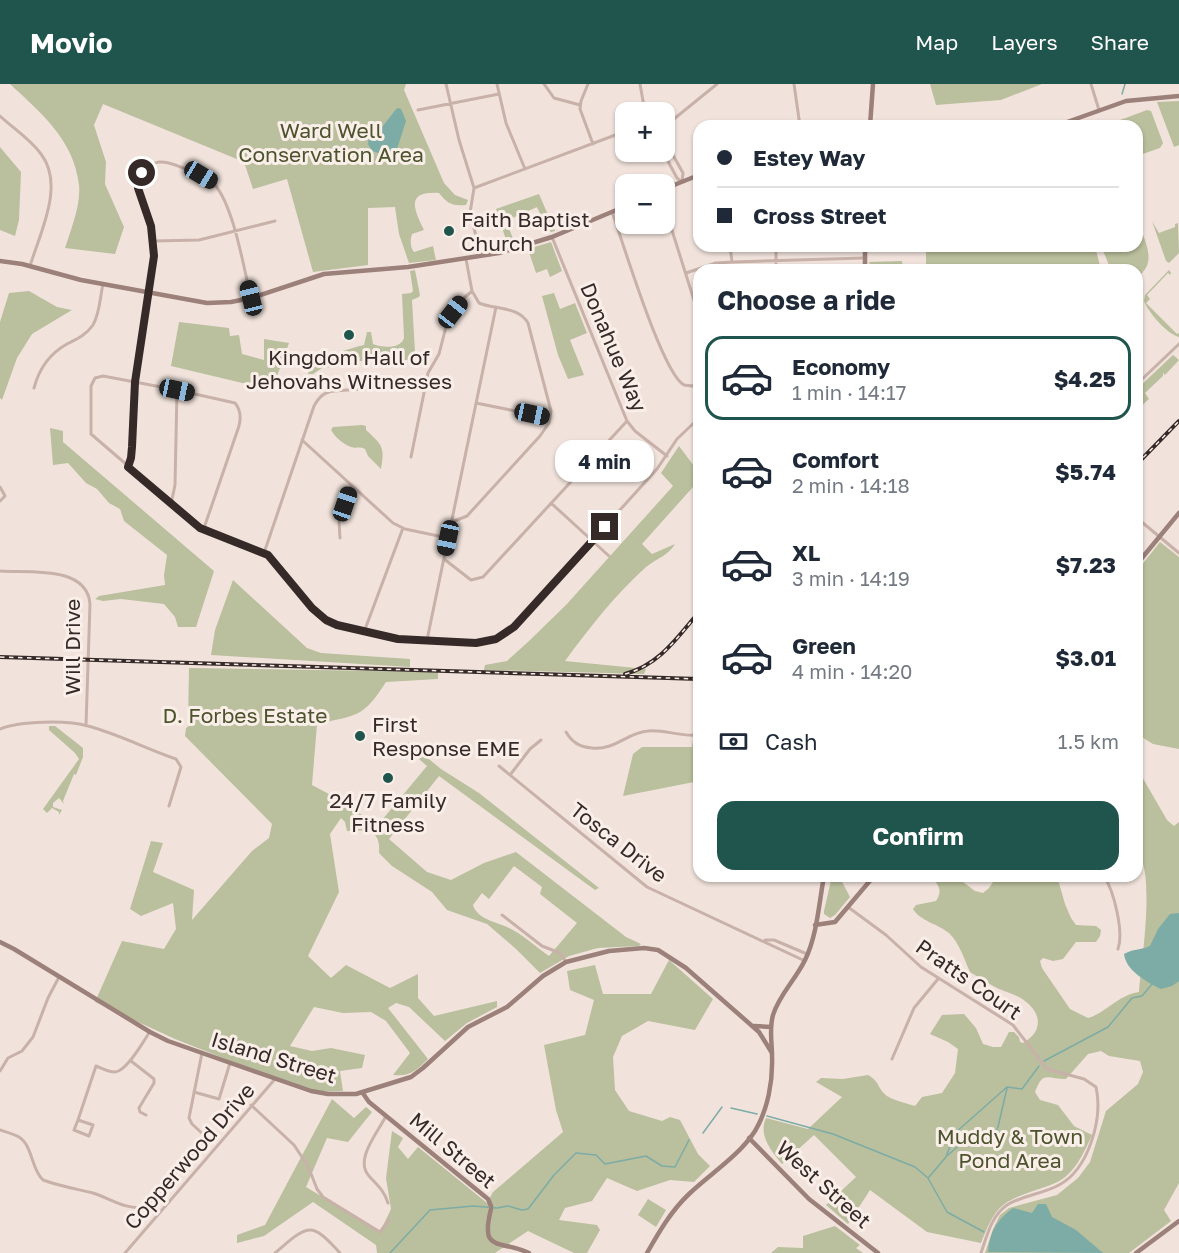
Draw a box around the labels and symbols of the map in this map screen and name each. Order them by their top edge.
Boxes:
park label: Ward Well Conservation Area [238,117,424,167]
car [181,158,221,192]
route start [128,159,155,186]
place label: Faith Baptist Church [461,206,590,256]
marker: Faith Baptist Church [442,224,456,238]
car [238,278,264,318]
street label: Donahue Way [575,279,653,416]
car [435,292,471,332]
marker: Kingdom Hall of Jehovahs Witnesses [342,328,356,342]
place label: Kingdom Hall of Jehovahs Witnesses [246,344,452,394]
car [158,377,196,403]
car [513,401,551,427]
callout: 4 min [556,440,654,482]
car [331,484,359,524]
route end [591,513,618,540]
car [435,519,461,557]
street label: Will Drive [59,599,85,695]
park label: D. Forbes Estate [163,702,327,728]
place label: First Response EME [372,711,520,761]
marker: First Response EME [353,729,367,743]
marker: 24/7 Family Fitness [381,771,395,785]
place label: 24/7 Family Fitness [329,787,447,837]
street label: Tosca Drive [566,796,672,888]
street label: Pratts Court [911,933,1027,1025]
street label: Island Street [208,1026,340,1088]
street label: Copperwood Drive [118,1077,260,1235]
street label: Mill Street [405,1106,501,1194]
park label: Muddy & Town Pond Area [937,1123,1083,1173]
street label: West Street [771,1135,877,1233]

